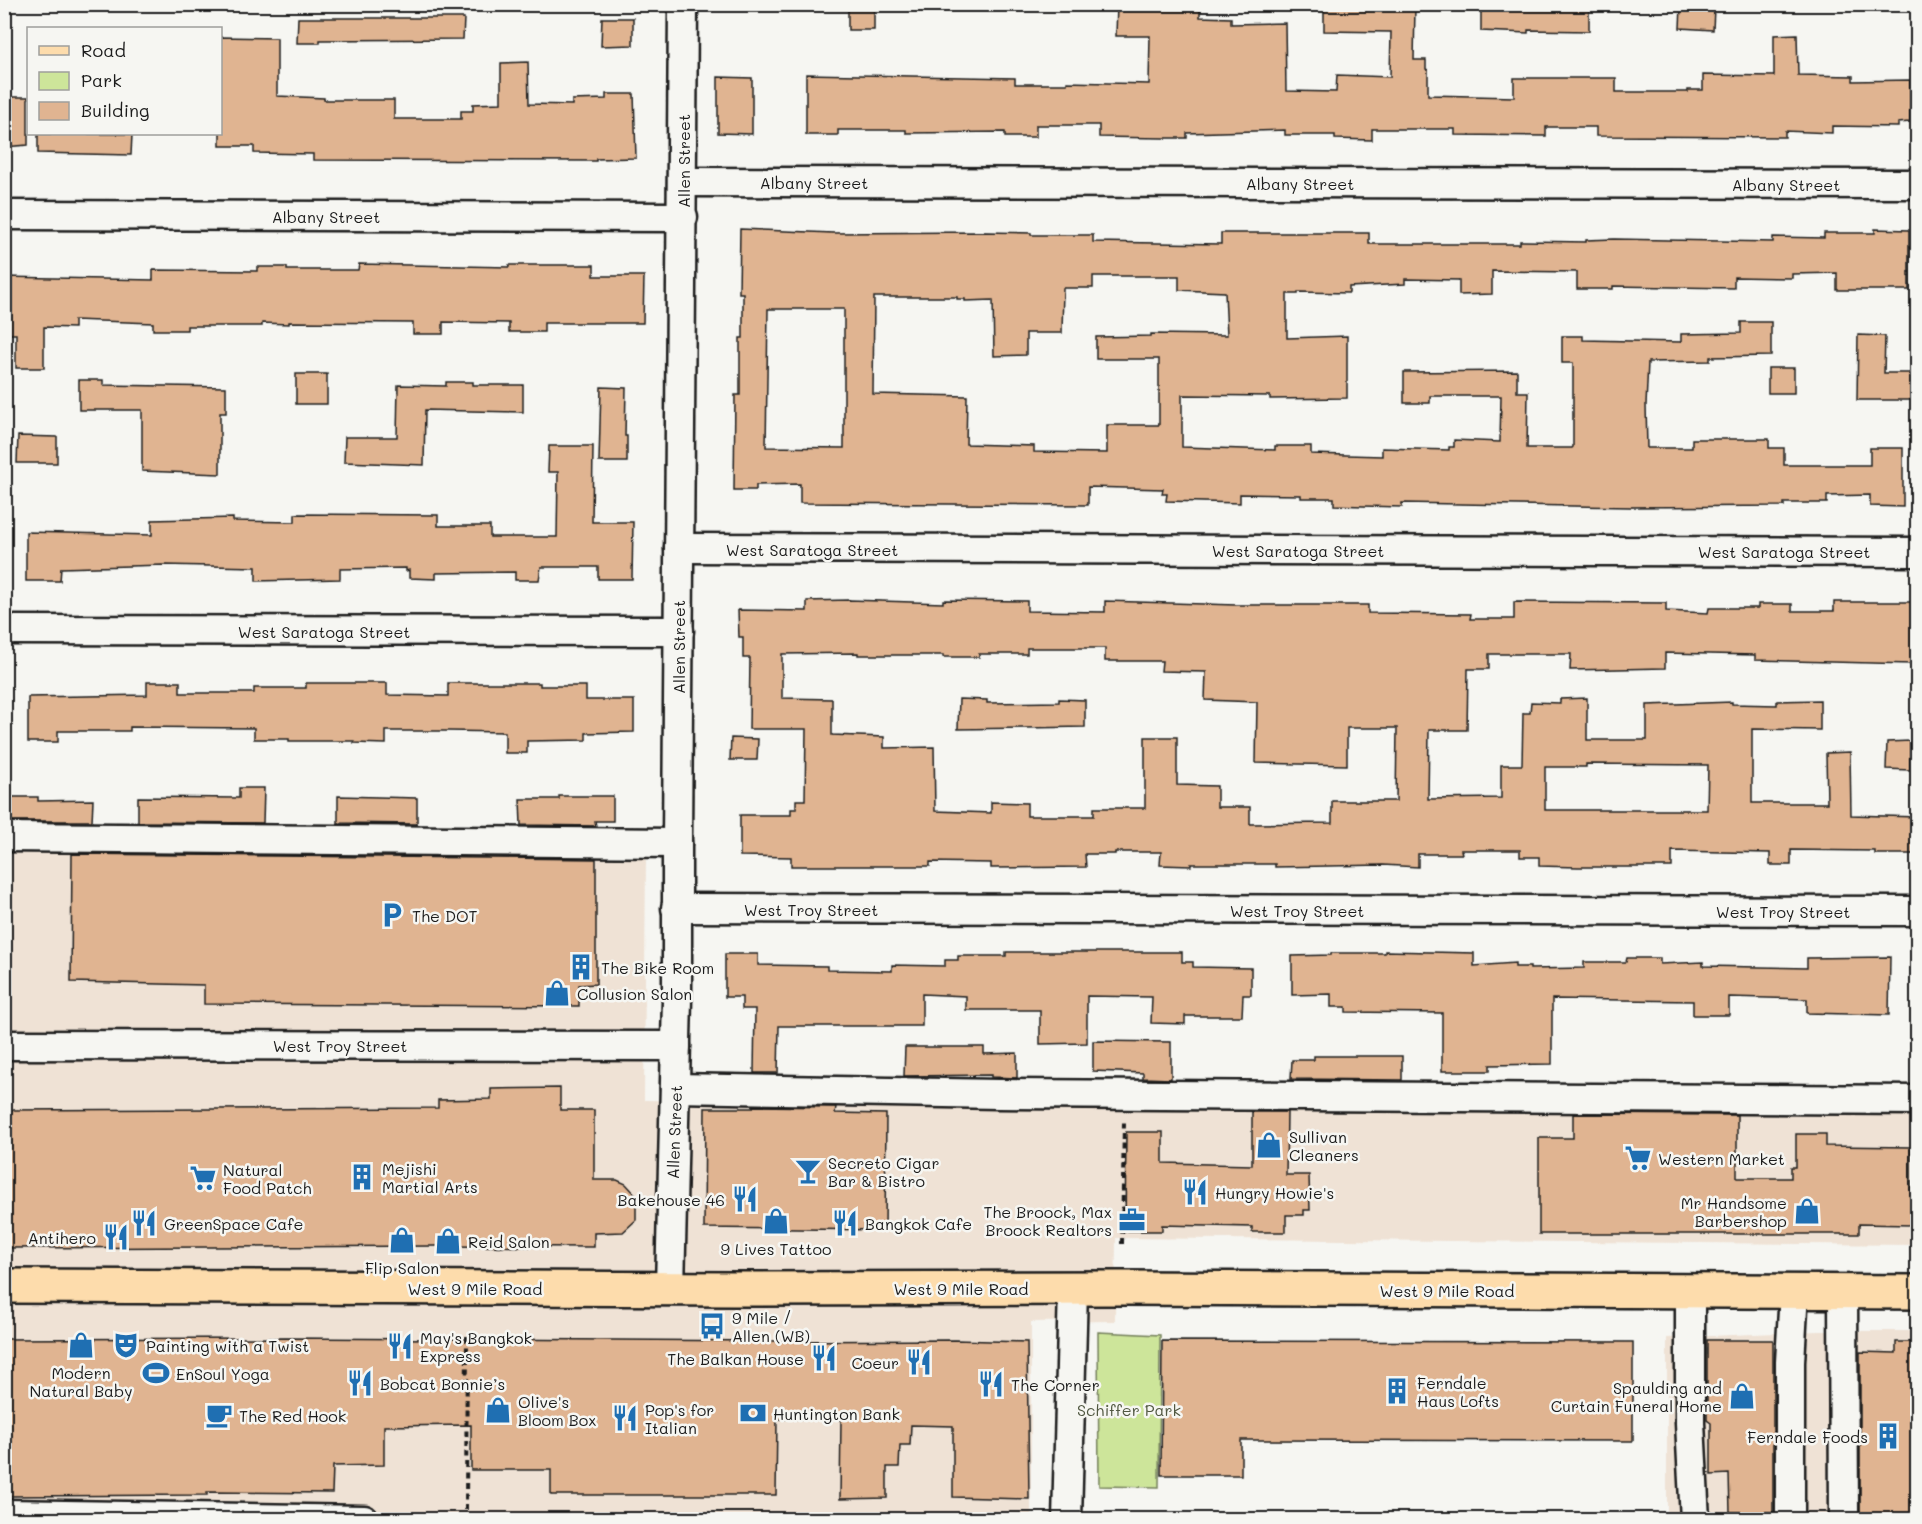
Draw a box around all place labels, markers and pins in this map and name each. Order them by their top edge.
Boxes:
parking icon: The DOT [377,900,407,930]
place label: The DOT [412,905,478,926]
building icon: The Bike Room [566,952,596,982]
place label: The Bike Room [601,957,714,978]
shop icon: Collusion Salon [542,978,572,1008]
place label: Collusion Salon [577,983,692,1004]
place label: Sullivan Cleaners [1289,1126,1359,1165]
shop icon: Sullivan Cleaners [1254,1130,1284,1160]
supermarket icon: Western Market [1623,1143,1653,1173]
place label: Western Market [1658,1148,1785,1169]
place label: Secreto Cigar Bar & Bistro [828,1152,940,1191]
bar icon: Secreto Cigar Bar & Bistro [793,1156,823,1186]
place label: Mejishi Martial Arts [382,1158,478,1197]
place label: Natural Food Patch [223,1159,311,1198]
building icon: Mejishi Martial Arts [347,1162,377,1192]
supermarket icon: Natural Food Patch [188,1163,218,1193]
restaurant icon: Hungry Howie's [1180,1177,1210,1207]
place label: Hungry Howie's [1215,1182,1334,1203]
restaurant icon: Bakehouse 46 [730,1184,760,1214]
place label: Bakehouse 46 [618,1189,725,1210]
place label: Mr Handsome Barbershop [1681,1192,1787,1231]
shop icon: Mr Handsome Barbershop [1792,1196,1822,1226]
place label: The Broock, Max Broock Realtors [983,1201,1112,1240]
office icon: The Broock, Max Broock Realtors [1117,1205,1147,1235]
shop icon: 9 Lives Tattoo [761,1206,791,1236]
restaurant icon: GreenSpace Cafe [129,1208,159,1238]
restaurant icon: Bangkok Cafe [830,1208,860,1238]
place label: GreenSpace Cafe [164,1213,303,1234]
place label: Bangkok Cafe [865,1213,972,1234]
restaurant icon: Antihero [101,1222,131,1252]
shop icon: Flip Salon [387,1225,417,1255]
shop icon: Reid Salon [433,1226,463,1256]
place label: Antihero [28,1227,96,1248]
place label: Reid Salon [468,1231,550,1252]
place label: 9 Lives Tattoo [720,1238,832,1259]
place label: Flip Salon [365,1257,439,1278]
place label: 9 Mile / Allen (WB) [732,1307,810,1346]
bus stop icon: 9 Mile / Allen (WB) [697,1311,727,1341]
place label: May's Bangkok Express [420,1327,532,1366]
shop icon: Modern Natural Baby [66,1330,96,1360]
theatre icon: Painting with a Twist [111,1330,141,1360]
restaurant icon: May's Bangkok Express [385,1331,415,1361]
place label: Painting with a Twist [146,1335,309,1356]
restaurant icon: The Balkan House [809,1343,839,1373]
restaurant icon: Coeur [904,1347,934,1377]
place label: The Balkan House [667,1348,804,1369]
place label: Coeur [851,1352,899,1373]
sports icon: EnSoul Yoga [141,1358,171,1388]
place label: Modern Natural Baby [29,1362,133,1401]
place label: EnSoul Yoga [176,1363,270,1384]
restaurant icon: Bobcat Bonnie’s [345,1368,375,1398]
restaurant icon: The Corner [976,1369,1006,1399]
place label: Ferndale Haus Lofts [1417,1372,1499,1411]
place label: Bobcat Bonnie’s [380,1373,505,1394]
place label: The Corner [1011,1374,1100,1395]
building icon: Ferndale Haus Lofts [1382,1376,1412,1406]
place label: Spaulding and Curtain Funeral Home [1551,1377,1722,1416]
shop icon: Spaulding and Curtain Funeral Home [1727,1381,1757,1411]
place label: Olive's Bloom Box [518,1391,596,1430]
shop icon: Olive's Bloom Box [483,1395,513,1425]
bank icon: Huntington Bank [738,1398,768,1428]
place label: Pop's for Italian [645,1399,714,1438]
cafe icon: The Red Hook [204,1400,234,1430]
restaurant icon: Pop's for Italian [610,1403,640,1433]
place label: Huntington Bank [773,1403,900,1424]
place label: The Red Hook [239,1405,346,1426]
building icon: Ferndale Foods [1873,1421,1903,1451]
place label: Ferndale Foods [1747,1426,1868,1447]

